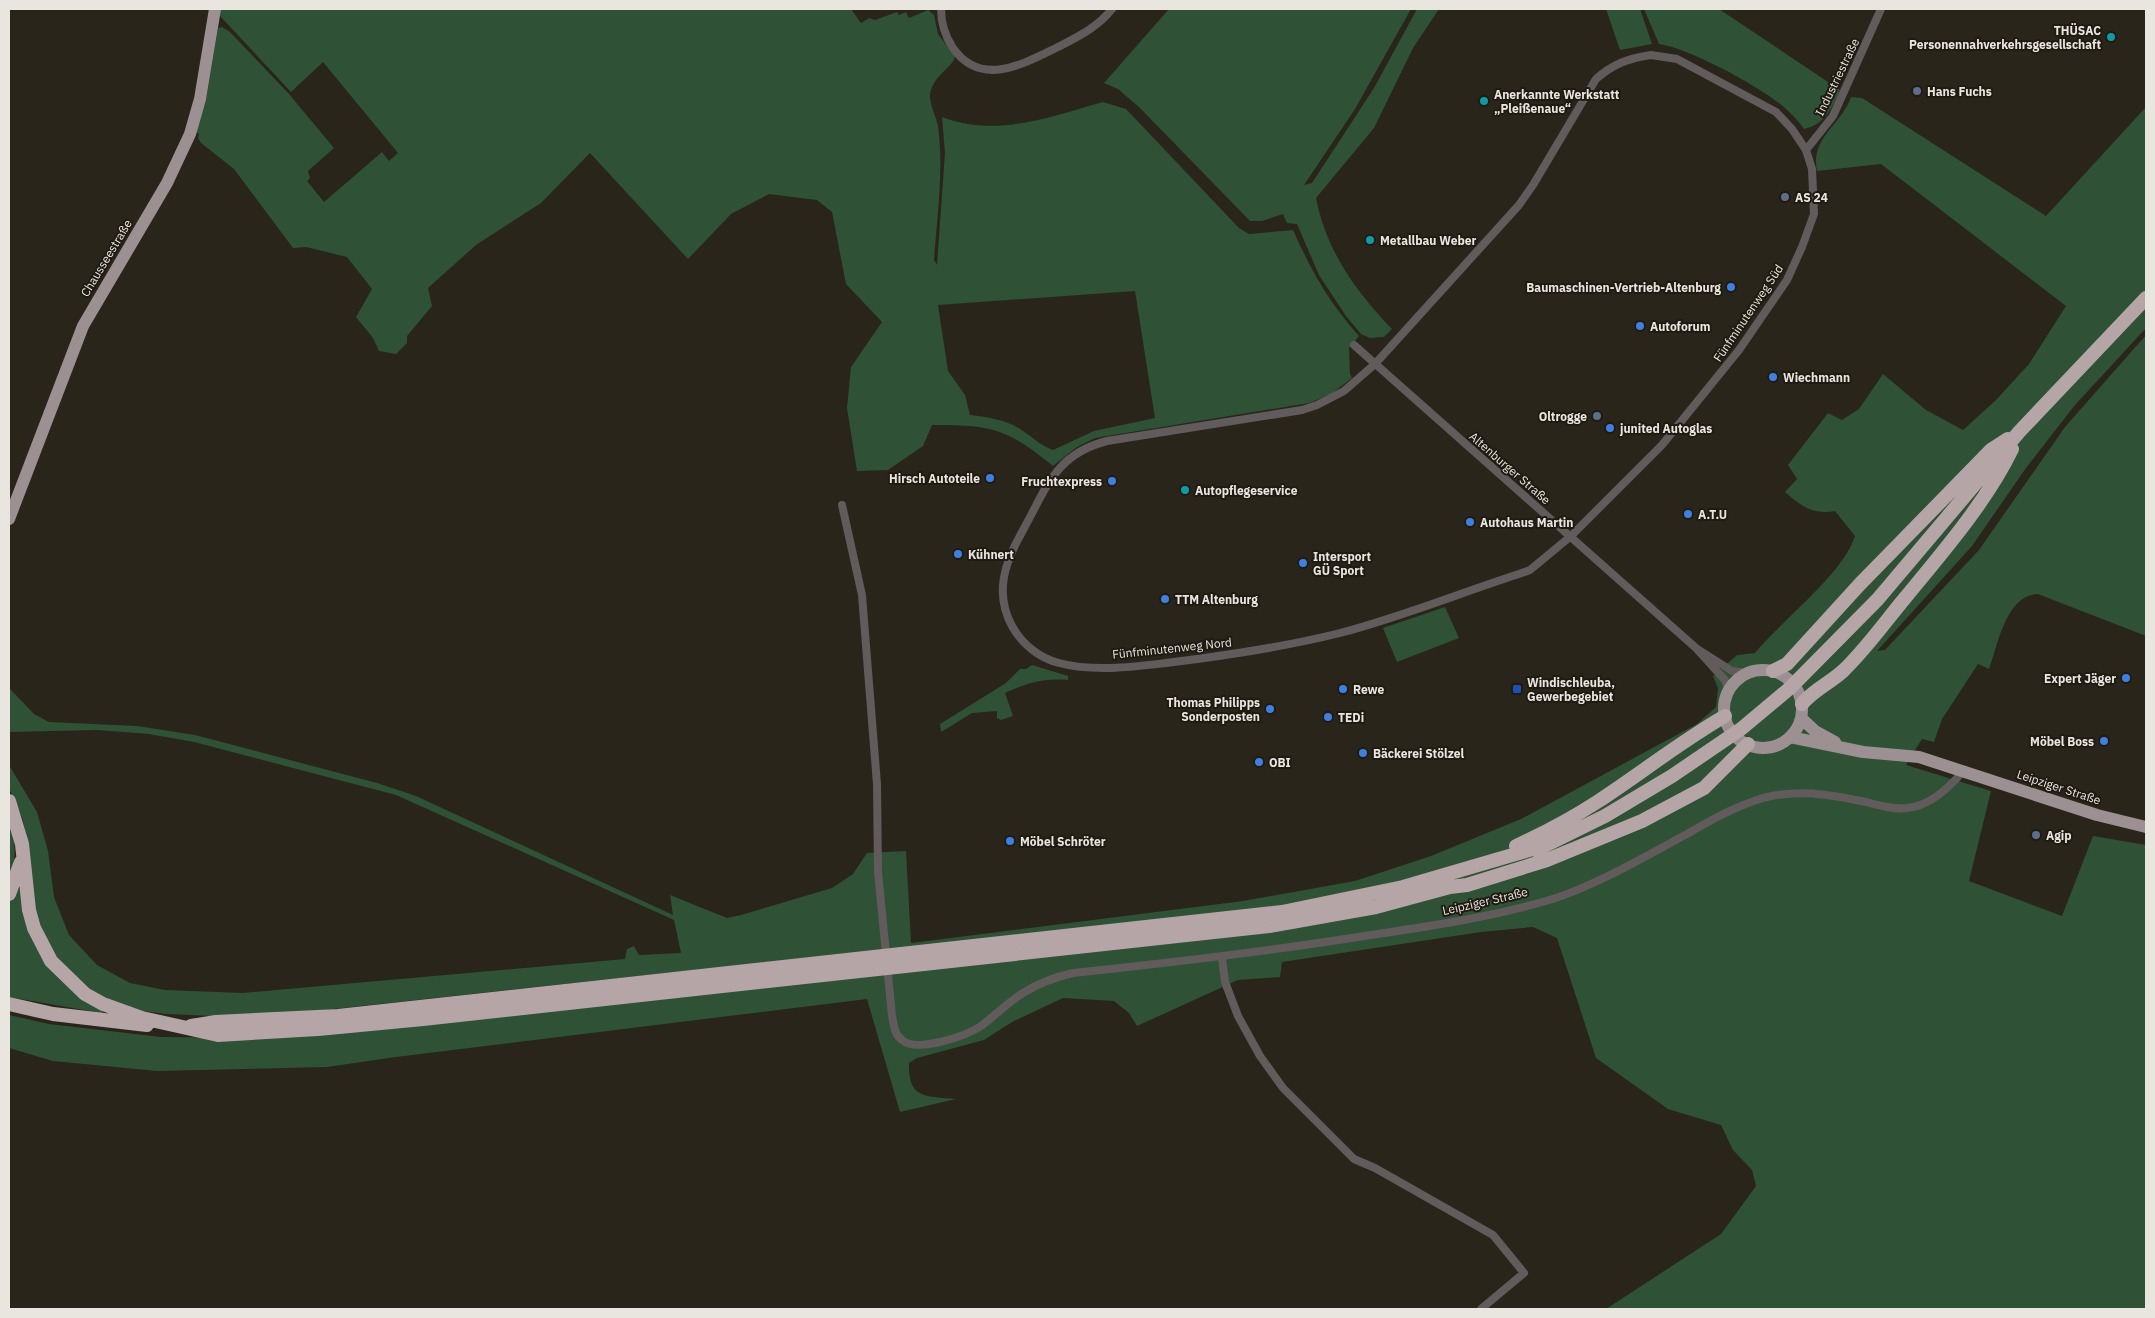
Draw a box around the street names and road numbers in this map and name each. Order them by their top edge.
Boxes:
street label: Industriestraße [1812,35,1862,118]
street label: Chausseestraße [77,216,135,299]
street label: Fünfminutenweg Süd [1710,261,1786,365]
street label: Altenburger Straße [1466,429,1554,508]
street label: Fünfminutenweg Nord [1112,634,1232,662]
street label: Leipziger Straße [2015,766,2103,808]
street label: Leipziger Straße [1441,884,1530,918]

